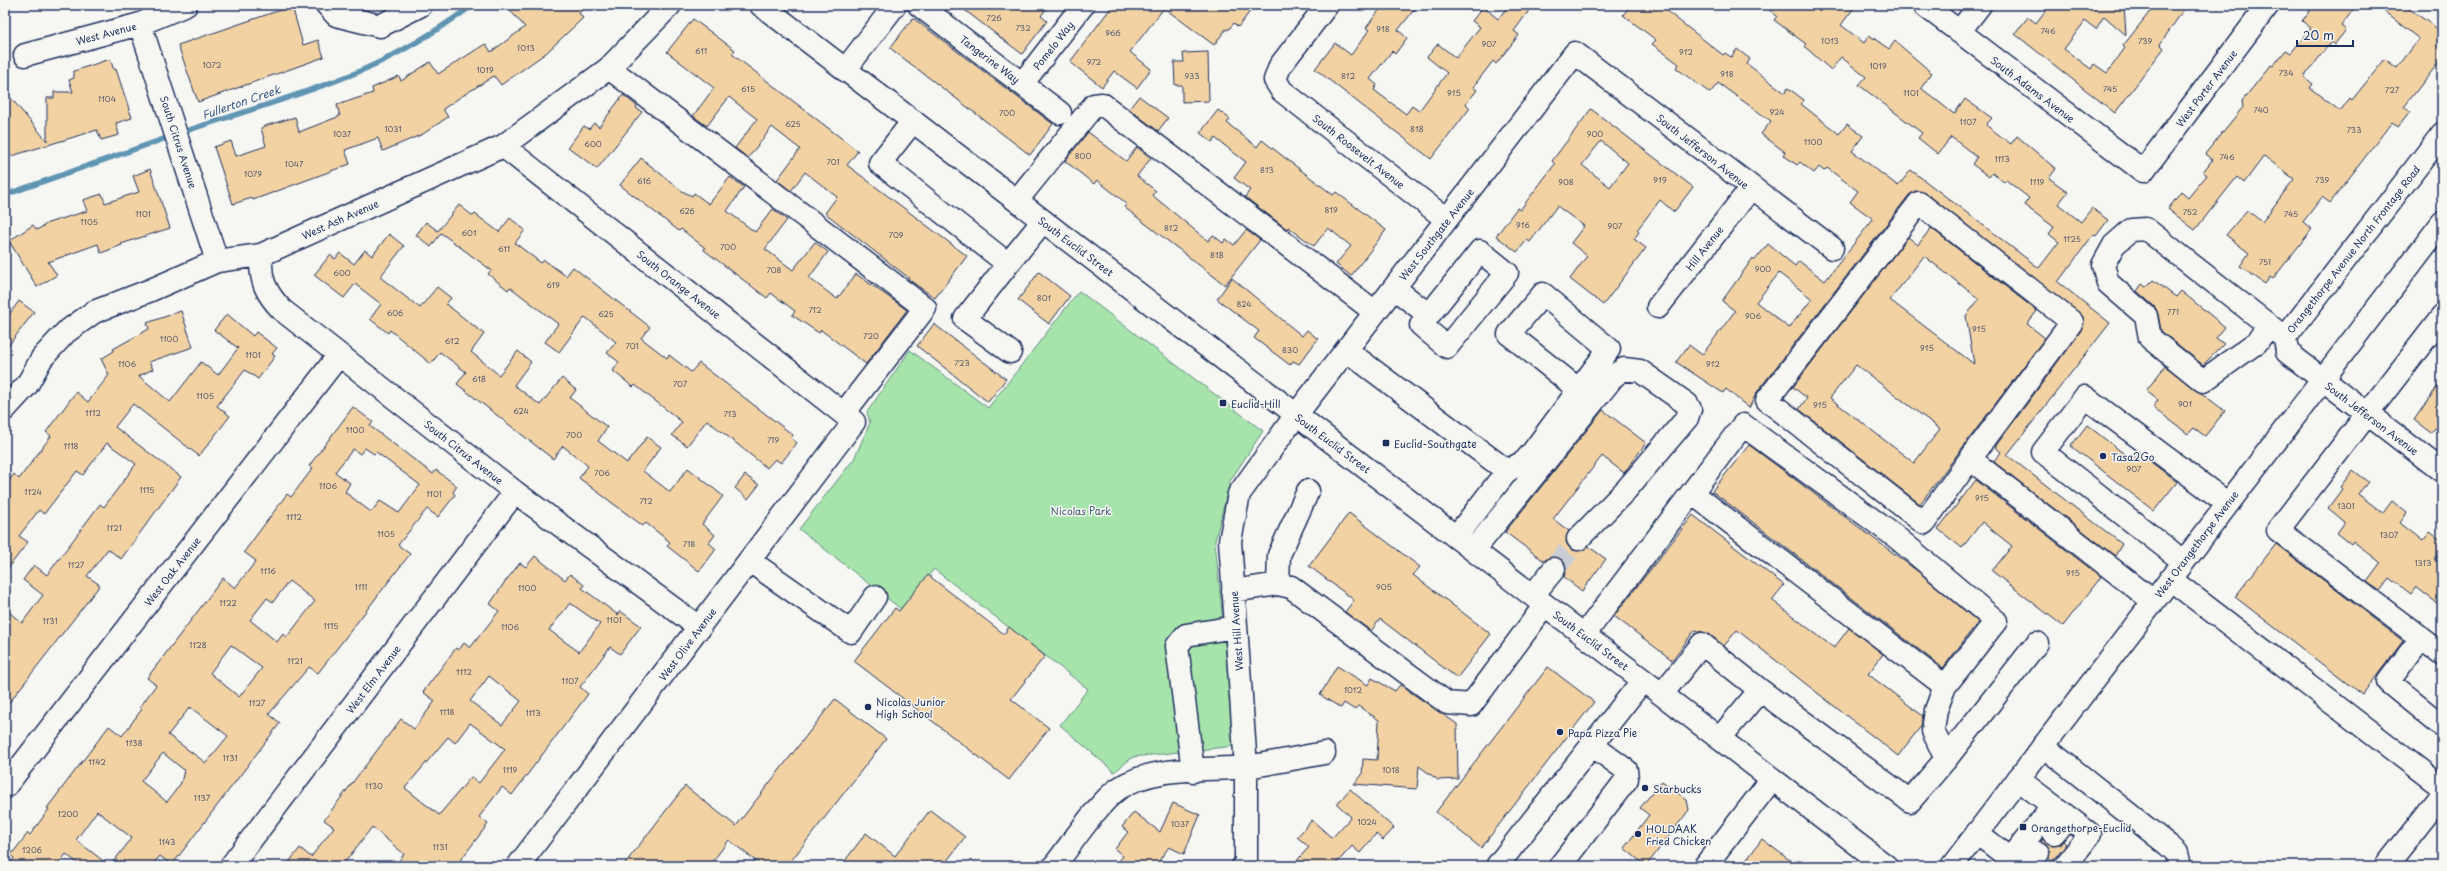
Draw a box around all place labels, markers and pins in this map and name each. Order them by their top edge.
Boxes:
place label: Euclid-Hill [1231,396,1281,411]
marker: Euclid-Hill [1218,398,1228,408]
place label: Euclid-Southgate [1394,436,1477,451]
marker: Euclid-Southgate [1381,438,1391,448]
place label: Tasa2Go [2111,449,2155,464]
marker: Tasa2Go [2098,451,2108,461]
place label: Nicolas Junior High School [876,694,946,721]
marker: Nicolas Junior High School [863,702,873,712]
place label: Papa Pizza Pie [1568,725,1637,740]
marker: Papa Pizza Pie [1555,727,1565,737]
place label: Starbucks [1653,781,1702,796]
marker: Starbucks [1640,783,1650,793]
place label: Orangethorpe-Euclid [2031,820,2131,835]
place label: HOLDAAK Fried Chicken [1646,821,1711,848]
marker: Orangethorpe-Euclid [2018,822,2028,832]
marker: HOLDAAK Fried Chicken [1633,829,1643,839]

